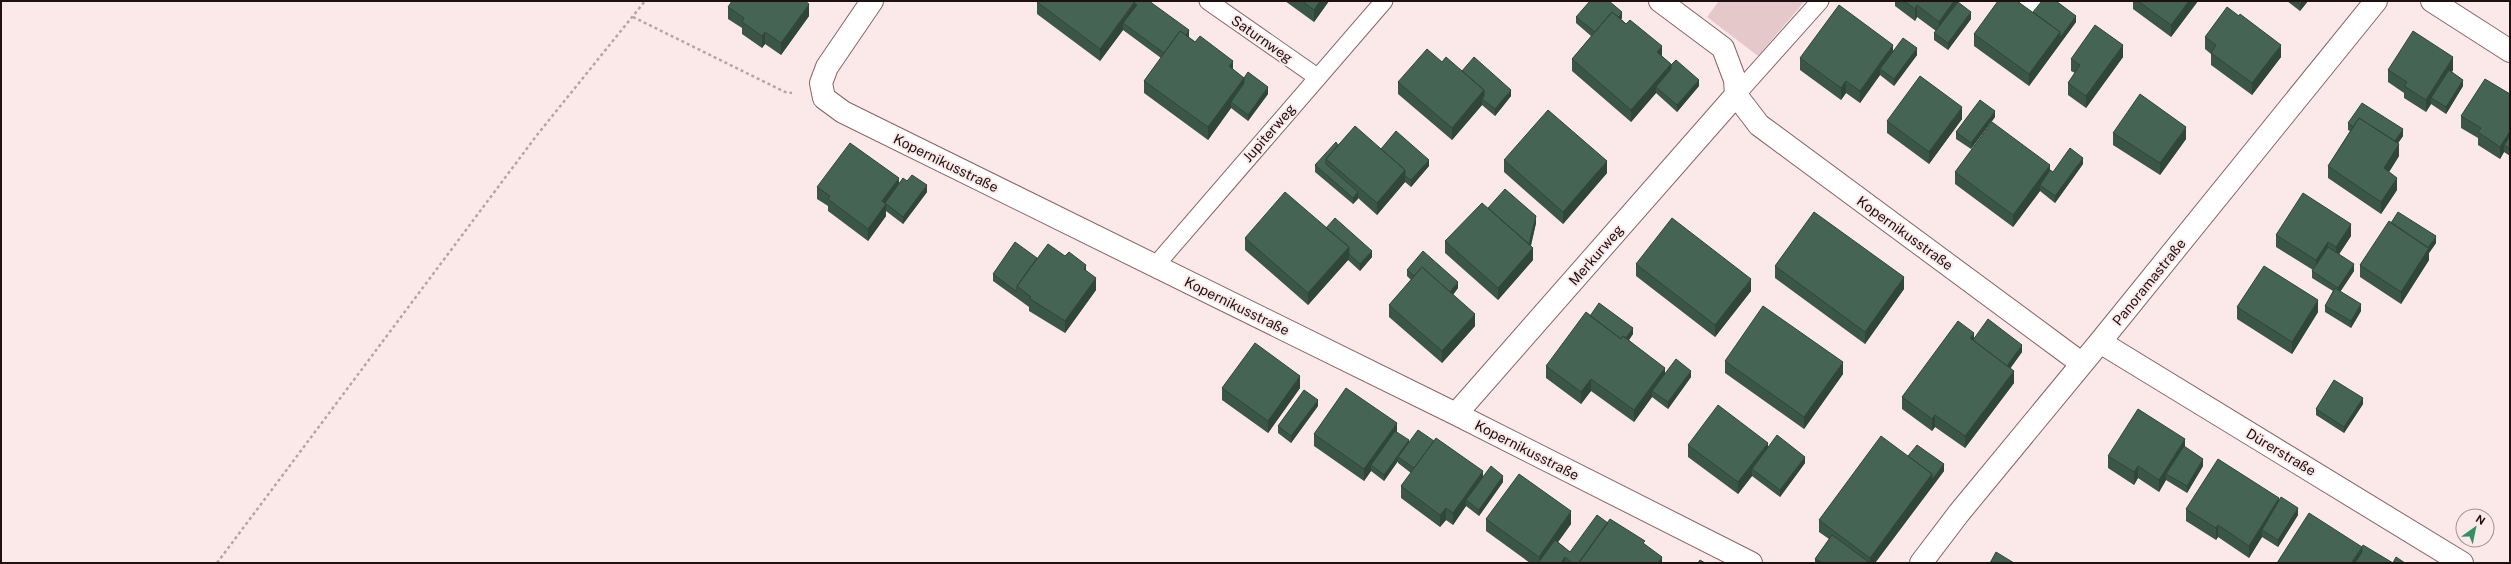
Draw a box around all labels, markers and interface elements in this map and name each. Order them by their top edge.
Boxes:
street label: Saturnweg [1228,12,1296,66]
street label: Jupiterweg [1239,100,1299,165]
street label: Kopernikusstraße [891,131,1001,195]
street label: Kopernikusstraße [1854,193,1956,273]
street label: Merkurweg [1565,221,1627,288]
street label: Panoramastraße [2109,235,2189,329]
street label: Kopernikusstraße [1182,274,1292,338]
street label: Kopernikusstraße [1472,417,1582,483]
street label: Dürerstraße [2243,425,2319,479]
north arrow [2455,508,2495,548]
text: N [2474,512,2487,527]

